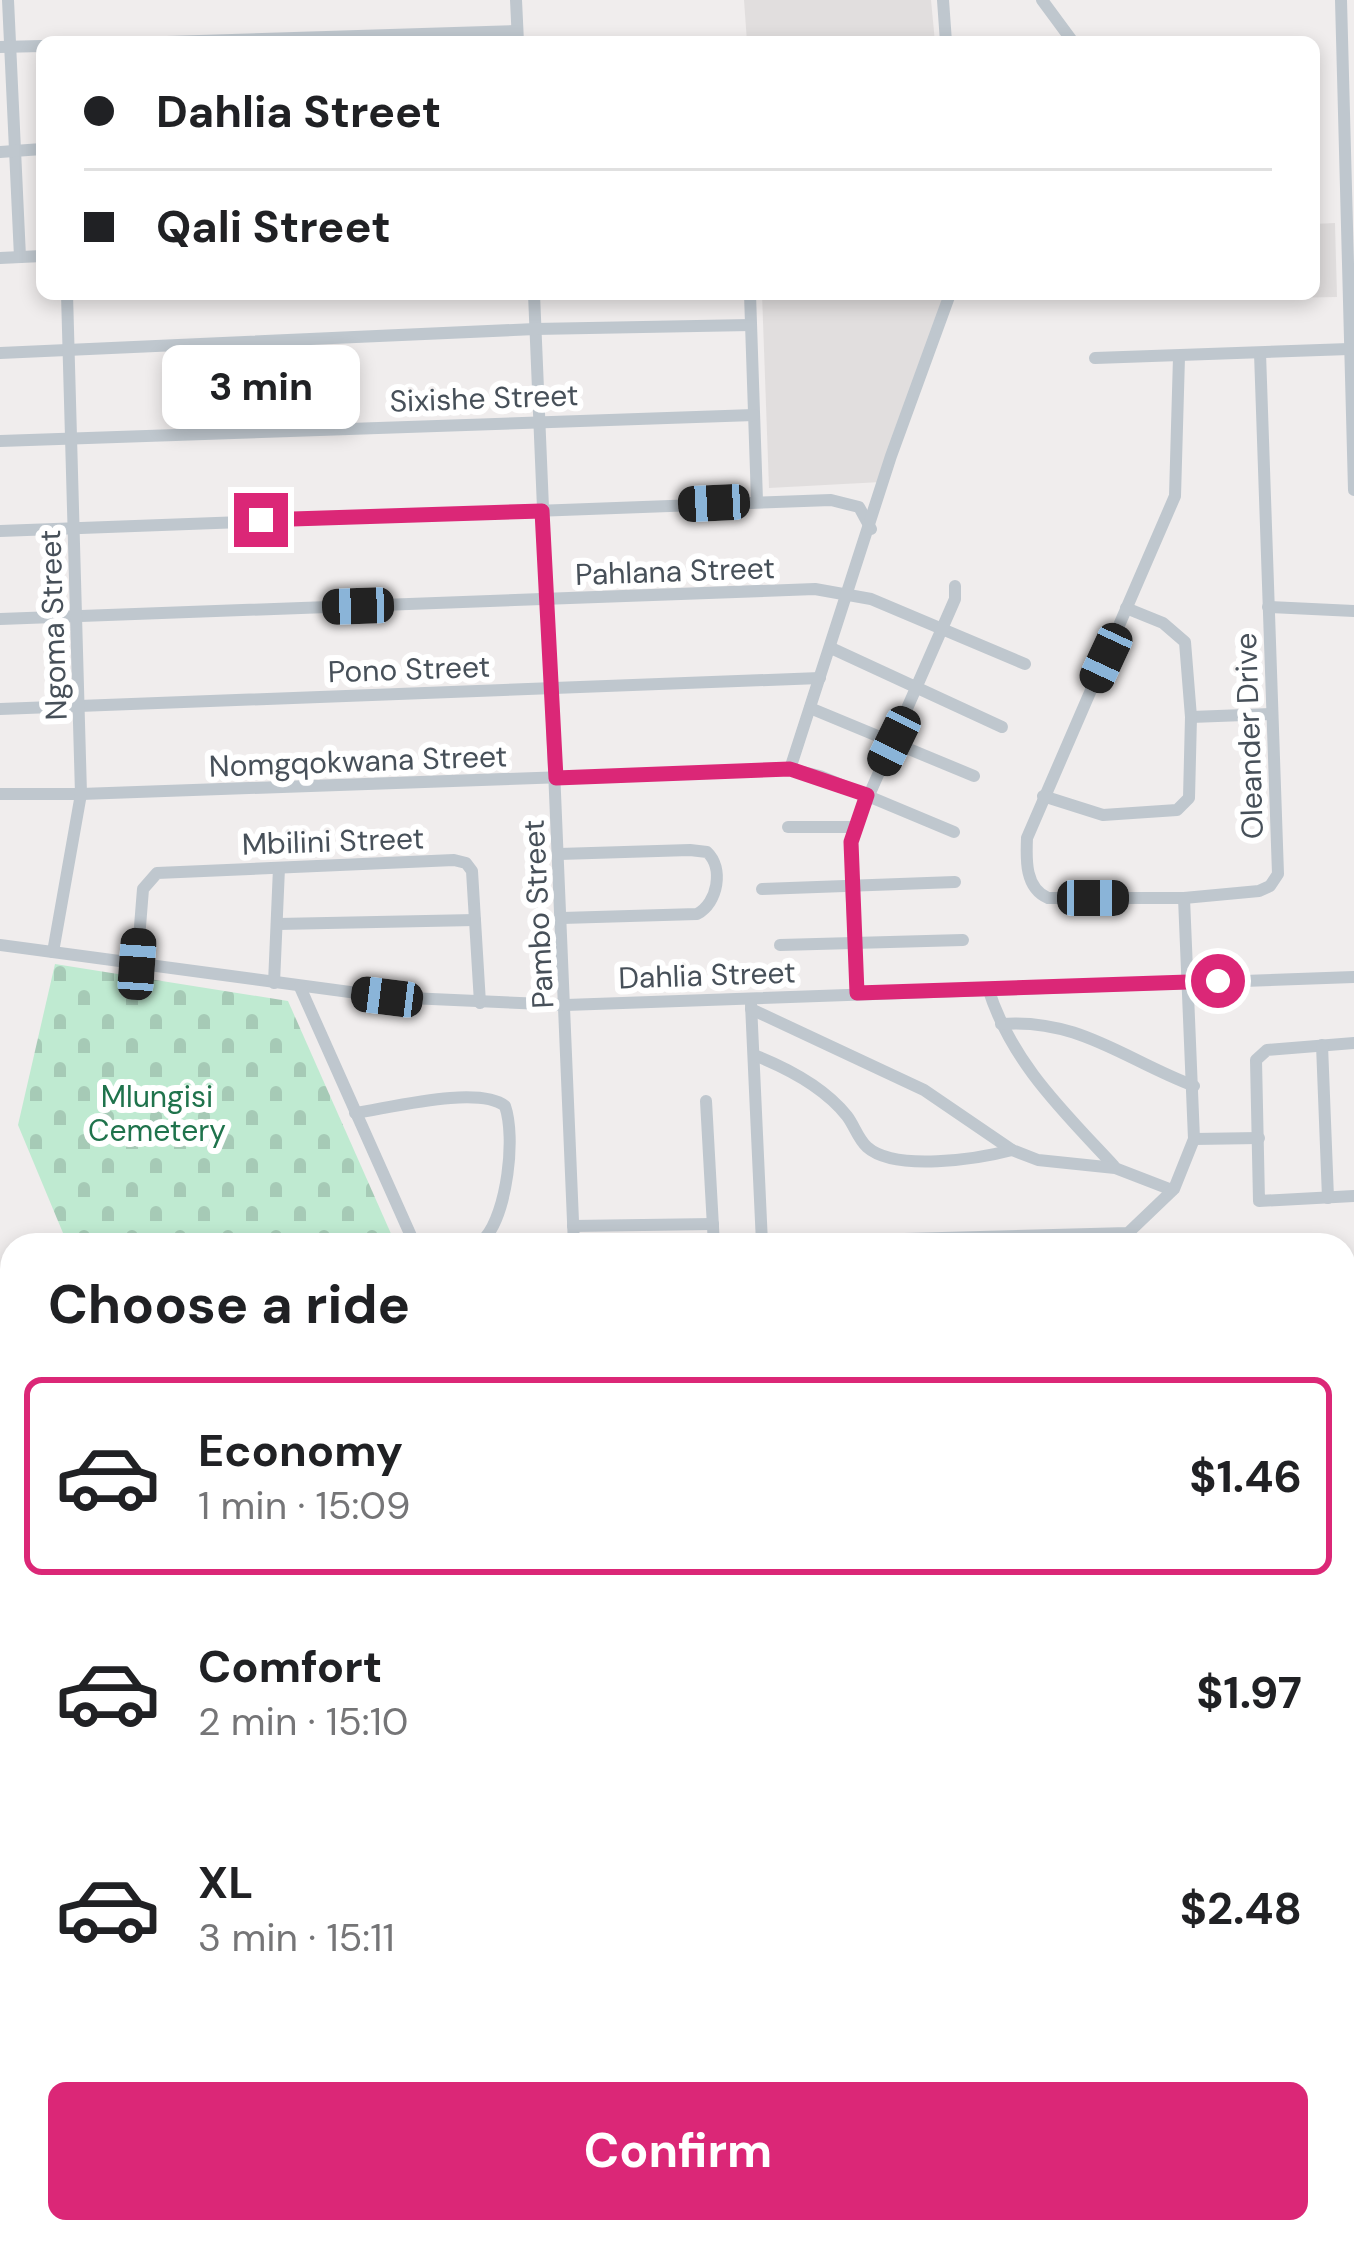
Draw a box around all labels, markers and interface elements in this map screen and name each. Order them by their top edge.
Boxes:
text: Dahlia Street [156,82,441,141]
text: Qali Street [156,197,391,256]
callout: 3 min [162,346,360,430]
text: 3 min [209,361,313,412]
street label: Sixishe Street [389,375,579,421]
car [677,483,751,523]
route end [234,493,288,547]
street label: Ngoma Street [30,529,76,721]
street label: Pahlana Street [574,548,776,594]
car [321,587,395,625]
car [1074,618,1138,698]
street label: Oleander Drive [1226,632,1272,840]
street label: Pono Street [327,647,491,691]
car [862,701,926,781]
street label: Nomgqokwana Street [208,736,508,786]
street label: Mbilini Street [241,818,425,864]
street label: Pambo Street [514,818,562,1010]
car [1057,880,1129,916]
car [117,927,157,1001]
street label: Dahlia Street [618,952,796,998]
route start [1191,954,1245,1008]
car [349,975,425,1019]
park label: Mlungisi Cemetery [88,1077,226,1150]
text: Choose a ride [48,1269,410,1340]
text: Economy [198,1421,403,1480]
icon: car [54,1422,162,1530]
text: $1.46 [1189,1447,1302,1506]
text: 1 min · 15:09 [198,1480,411,1531]
text: Comfort [198,1637,382,1696]
icon: car [54,1638,162,1746]
text: $1.97 [1196,1663,1302,1722]
text: 2 min · 15:10 [198,1696,408,1747]
text: XL [198,1853,253,1912]
icon: car [54,1854,162,1962]
text: $2.48 [1180,1879,1302,1938]
text: 3 min · 15:11 [198,1912,395,1963]
button: Confirm [48,2082,1308,2220]

